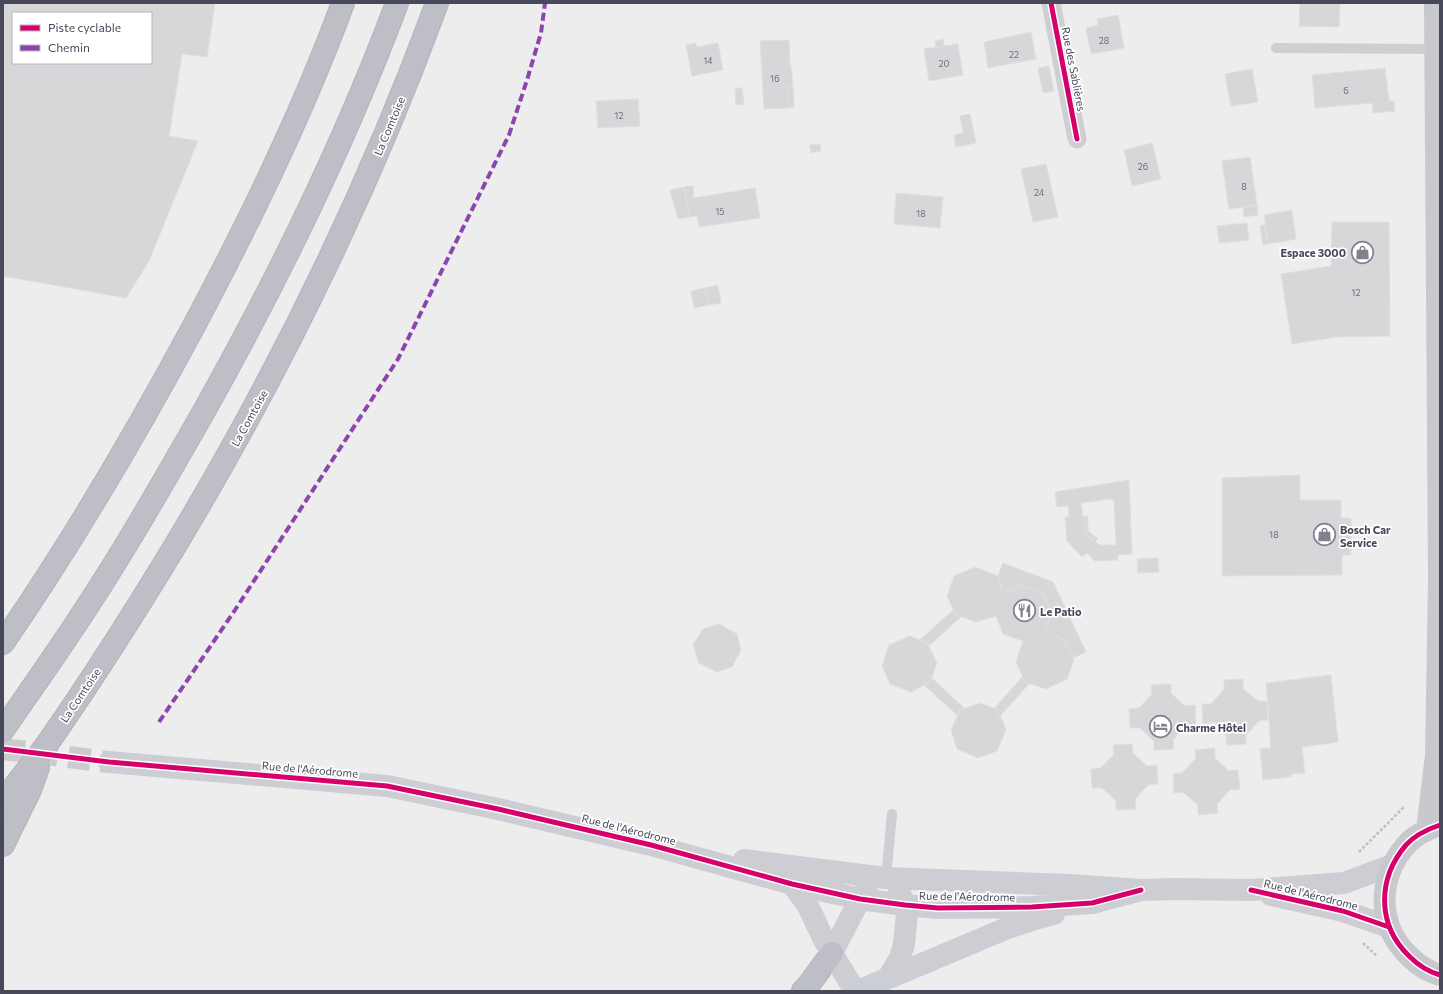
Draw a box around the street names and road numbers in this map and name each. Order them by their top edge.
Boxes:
street label: Rue des Sablières [1059,26,1089,112]
street label: La Comtoise [371,95,407,157]
street label: La Comtoise [228,387,270,448]
street label: La Comtoise [57,665,103,725]
street label: Rue de l'Aérodrome [261,758,359,780]
street label: Rue de l'Aérodrome [581,811,678,847]
street label: Rue de l'Aérodrome [1263,876,1360,912]
street label: Rue de l'Aérodrome [919,889,1016,903]

